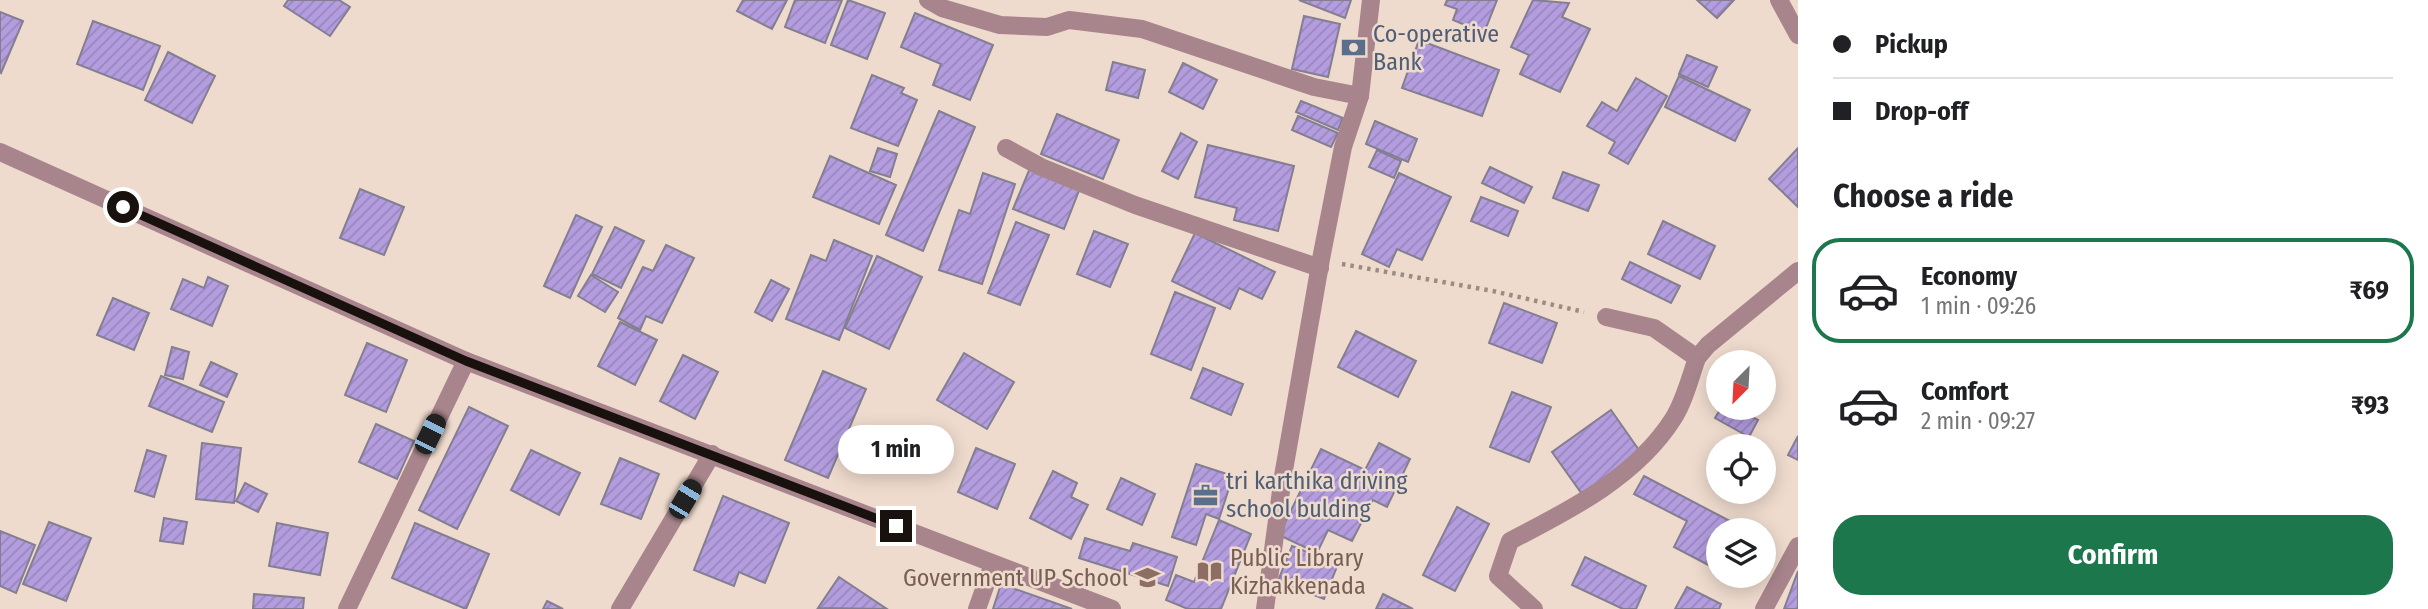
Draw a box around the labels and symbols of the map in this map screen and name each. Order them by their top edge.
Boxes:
place label: Co-operative Bank [1373,20,1499,76]
bank icon: Co-operative Bank [1339,34,1367,62]
route start [107,191,139,223]
north arrow [1706,350,1776,420]
car [412,411,449,457]
callout: 1 min [838,424,954,474]
place label: tri karthika driving school bulding [1226,467,1408,523]
car [666,476,705,522]
office icon: tri karthika driving school bulding [1192,481,1220,509]
route end [880,510,912,542]
place label: Public Library Kizhakkenada [1230,544,1366,600]
library icon: Public Library Kizhakkenada [1196,558,1224,586]
place label: Government UP School [903,564,1128,592]
school or university icon: Government UP School [1134,564,1162,592]

